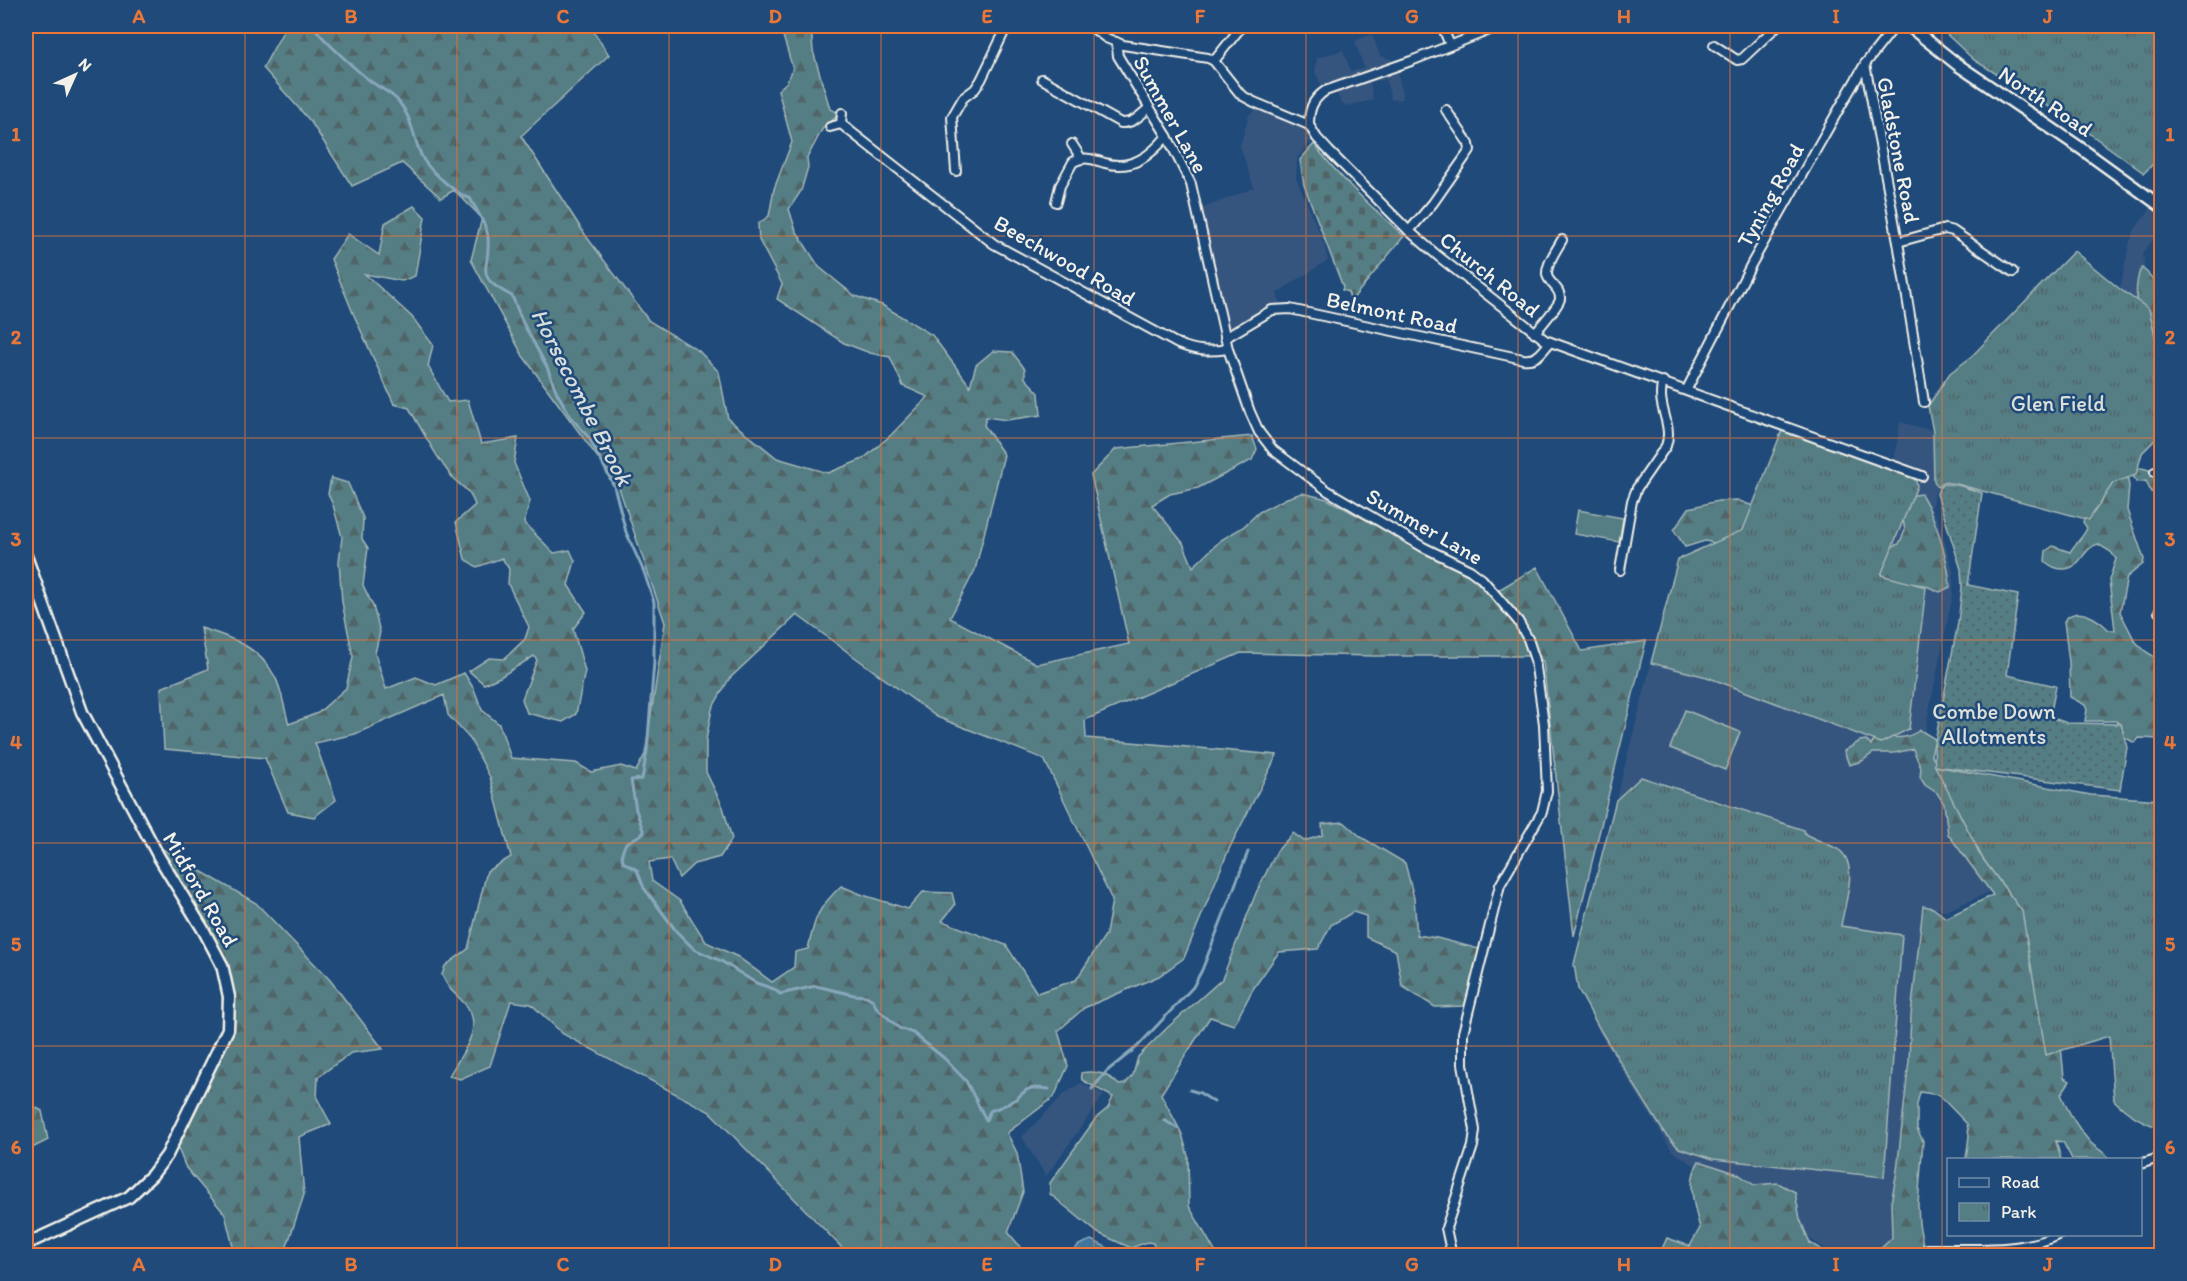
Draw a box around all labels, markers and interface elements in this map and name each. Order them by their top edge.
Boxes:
text: A [132,4,146,28]
text: B [345,4,358,28]
text: C [557,4,570,28]
text: D [768,4,782,28]
text: E [981,4,993,28]
text: F [1195,4,1206,28]
text: G [1405,4,1419,28]
text: H [1617,4,1631,28]
text: I [1832,4,1840,28]
text: J [2042,4,2053,28]
north arrow [45,45,105,105]
street label: Summer Lane [1127,51,1214,178]
text: N [75,54,96,75]
street label: North Road [1993,60,2098,143]
street label: Gladstone Road [1871,75,1926,226]
text: 1 [11,122,21,146]
text: 1 [2165,122,2175,146]
street label: Tyning Road [1731,139,1810,252]
street label: Beechwood Road [989,209,1140,312]
street label: Church Road [1434,226,1545,323]
street label: Belmont Road [1324,285,1460,340]
water label: Horsecombe Brook [525,303,640,492]
text: 2 [11,325,22,349]
text: 2 [2165,325,2176,349]
park label: Glen Field [2011,390,2105,417]
street label: Summer Lane [1362,482,1488,571]
text: 3 [11,527,22,551]
text: 3 [2165,527,2176,551]
park label: Combe Down Allotments [1932,698,2056,750]
text: 4 [10,730,22,754]
text: 4 [2164,730,2176,754]
street label: Midford Road [157,827,244,952]
text: 5 [11,932,22,956]
text: 5 [2165,932,2176,956]
text: 6 [11,1135,22,1159]
text: 6 [2165,1135,2176,1159]
legend [1947,1158,2142,1236]
text: Road [2001,1171,2040,1193]
text: Park [2001,1201,2036,1223]
text: A [132,1252,146,1276]
text: B [345,1252,358,1276]
text: C [557,1252,570,1276]
text: D [768,1252,782,1276]
text: E [981,1252,993,1276]
text: F [1195,1252,1206,1276]
text: G [1405,1252,1419,1276]
text: H [1617,1252,1631,1276]
text: I [1832,1252,1840,1276]
text: J [2042,1252,2053,1276]

